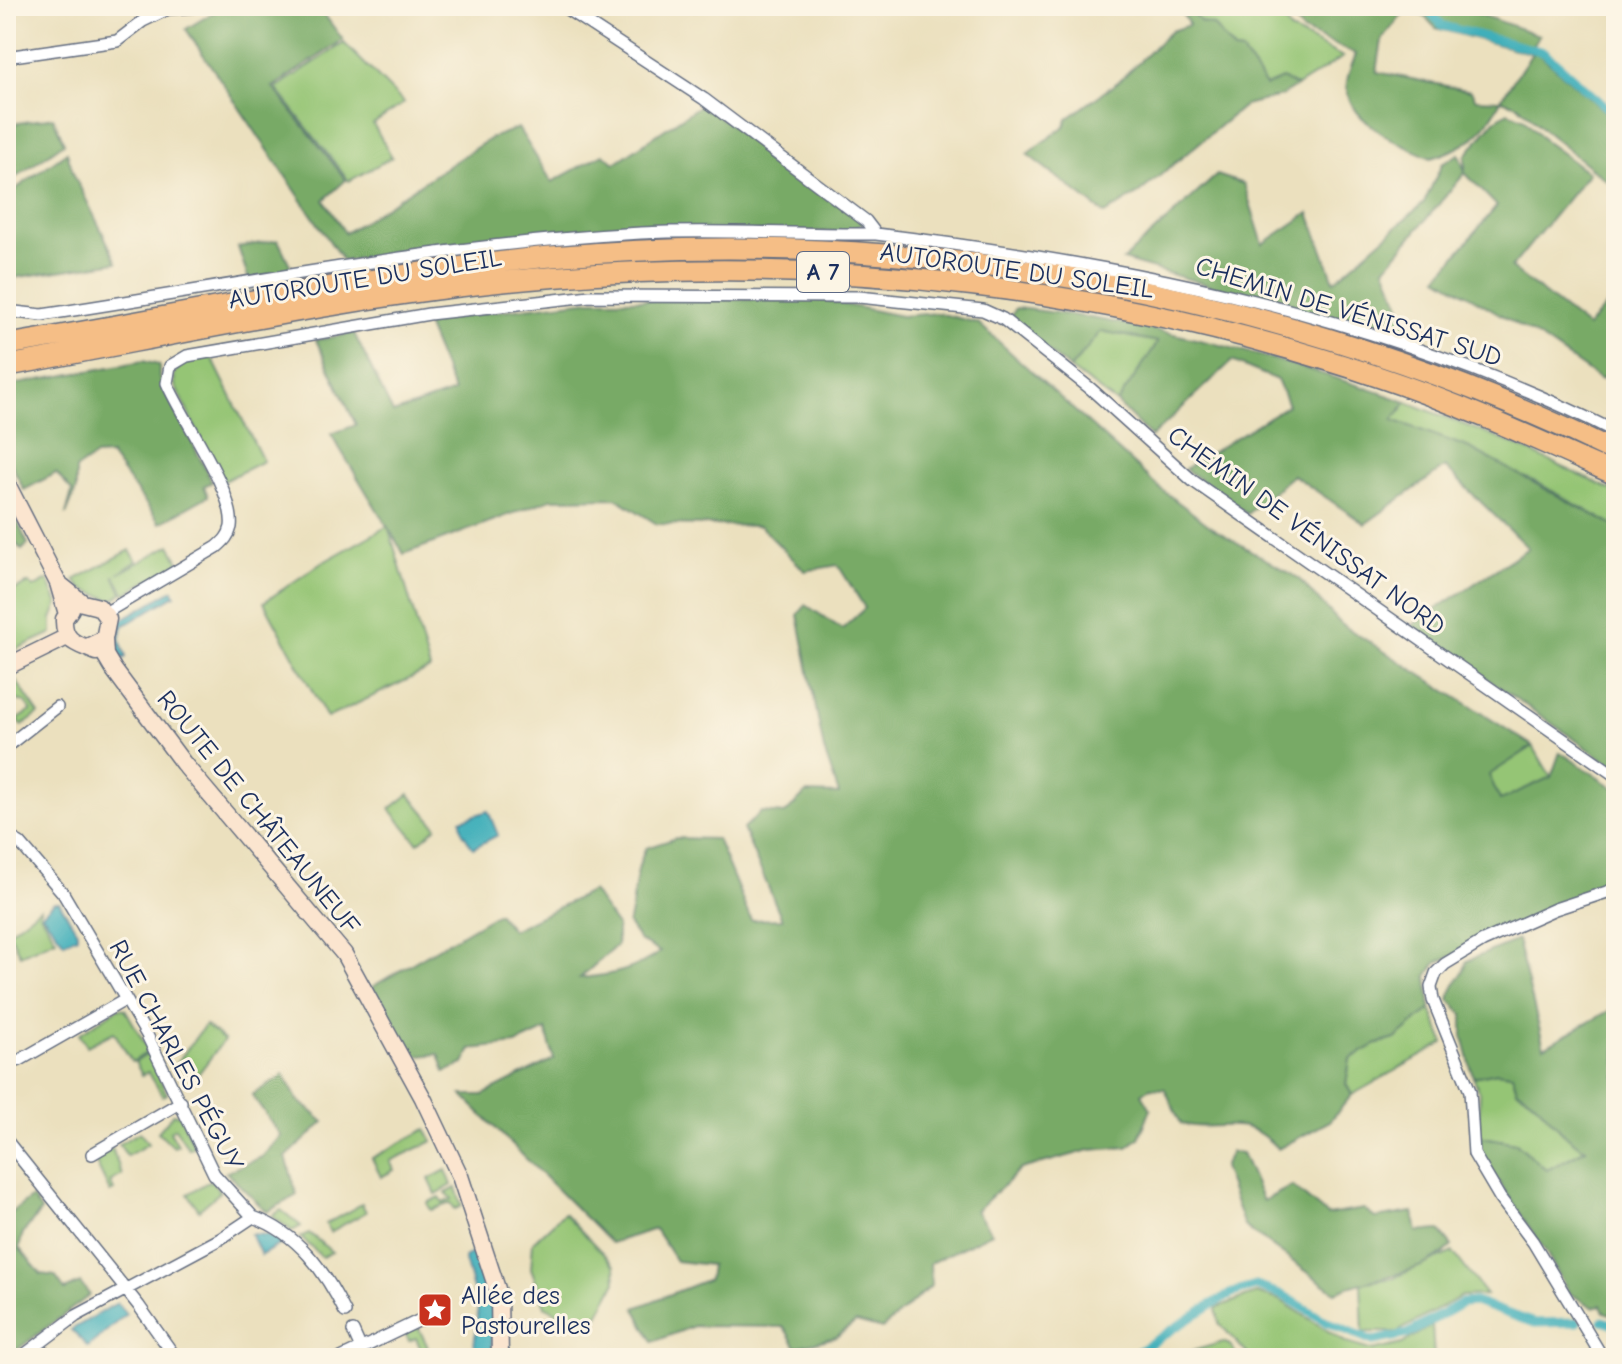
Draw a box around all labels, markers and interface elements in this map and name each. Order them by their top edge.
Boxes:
street label: AUTOROUTE DU SOLEIL [878,237,1156,305]
street label: AUTOROUTE DU SOLEIL [227,243,504,315]
street label: CHEMIN DE VÉNISSAT SUD [1192,250,1506,373]
road number: A 7 [797,252,849,292]
street label: CHEMIN DE VÉNISSAT NORD [1162,419,1452,642]
street label: ROUTE DE CHÂTEAUNEUF [151,684,367,941]
street label: RUE CHARLES PÉGUY [103,935,251,1176]
place label: Allée des Pastourelles [461,1281,591,1341]
place icon: Allée des Pastourelles [416,1291,454,1329]

